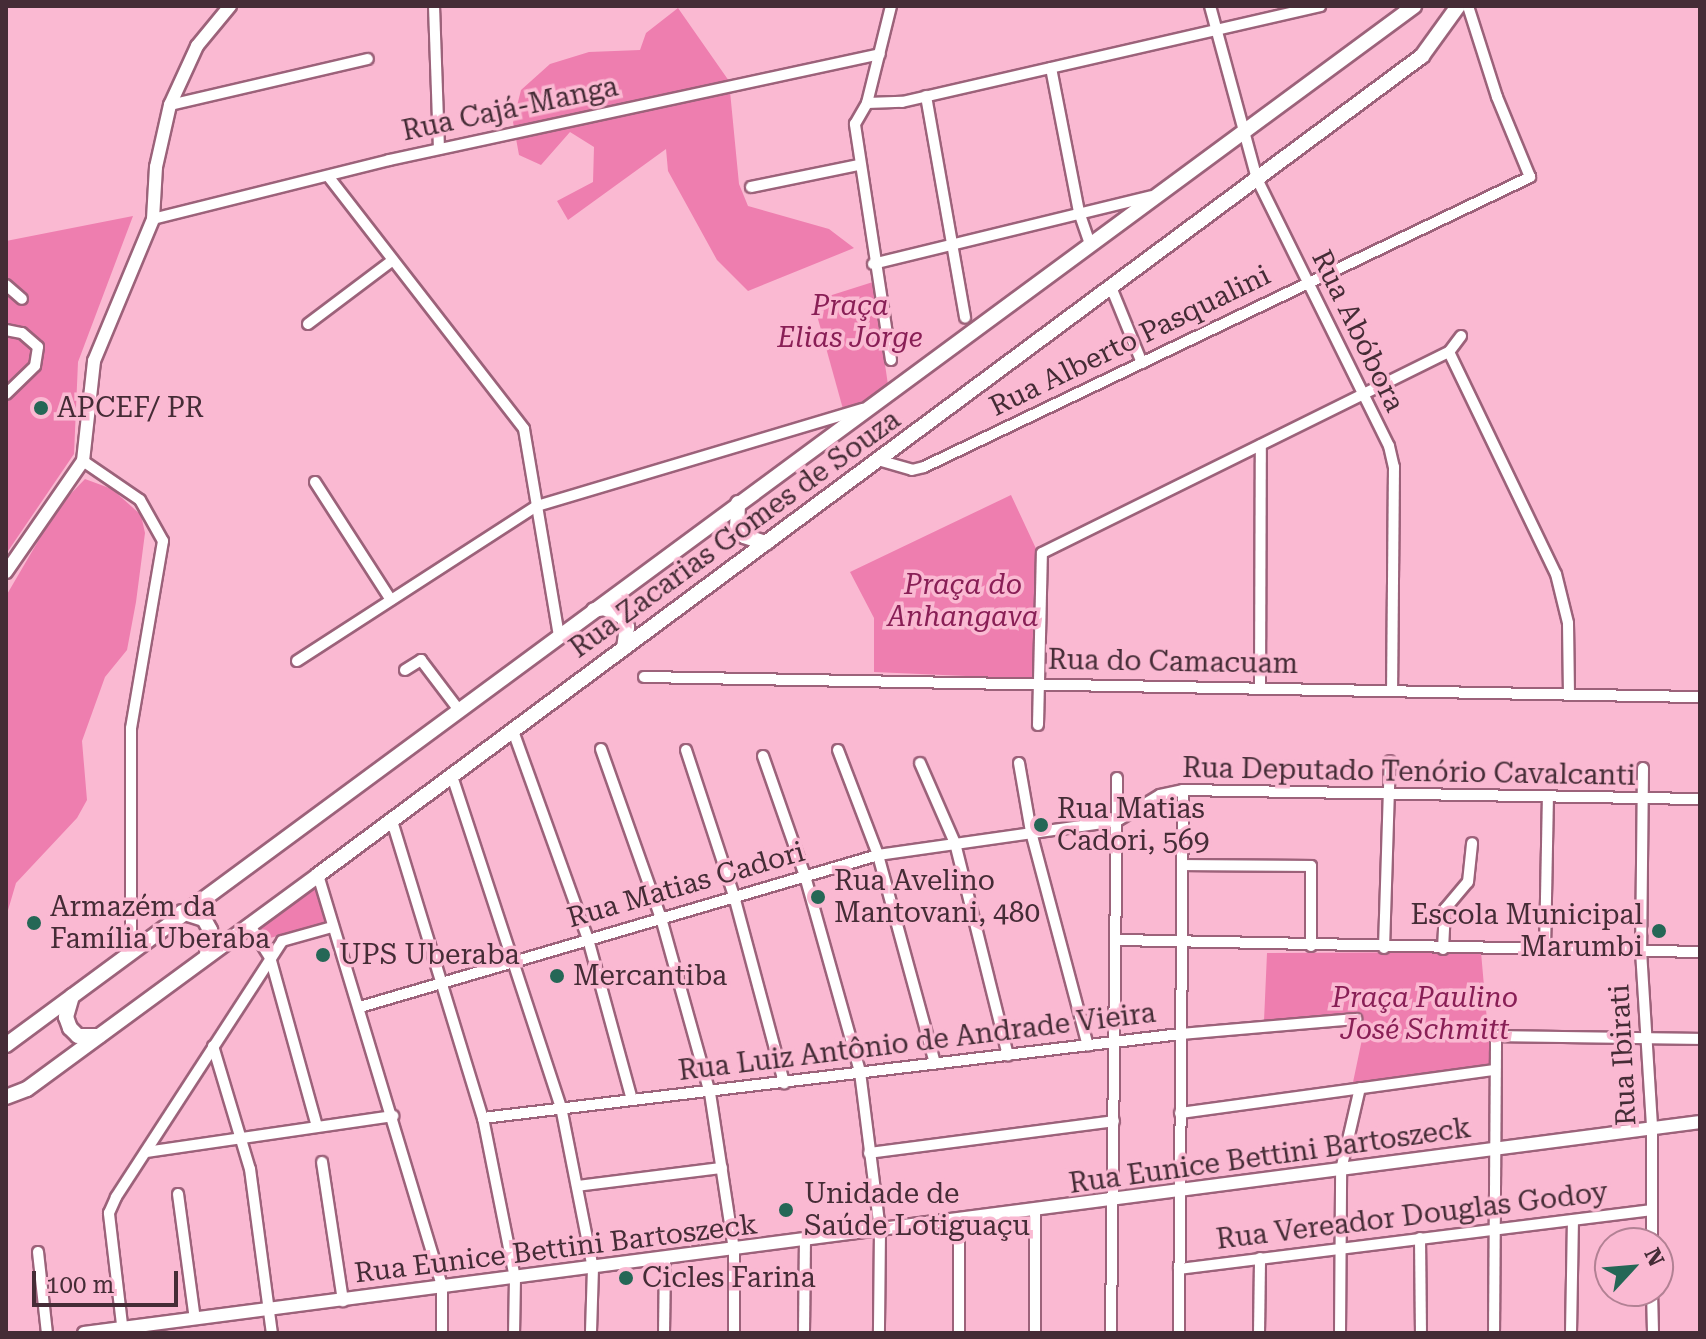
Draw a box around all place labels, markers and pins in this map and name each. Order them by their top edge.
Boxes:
place label: APCEF/ PR [57,391,204,425]
marker: APCEF/ PR [32,399,50,417]
place label: Rua Matias Cadori, 569 [1057,792,1209,858]
marker: Rua Matias Cadori, 569 [1032,816,1050,834]
place label: Rua Avelino Mantovani, 480 [834,864,1040,930]
marker: Rua Avelino Mantovani, 480 [809,888,827,906]
place label: Armazém da Família Uberaba [50,890,270,956]
place label: Escola Municipal Marumbi [1410,898,1643,964]
marker: Armazém da Família Uberaba [25,914,43,932]
marker: Escola Municipal Marumbi [1650,922,1668,940]
place label: UPS Uberaba [339,938,520,972]
marker: UPS Uberaba [314,946,332,964]
place label: Mercantiba [573,959,727,993]
marker: Mercantiba [548,967,566,985]
place label: Unidade de Saúde Lotiguaçu [804,1177,1030,1243]
marker: Unidade de Saúde Lotiguaçu [775,1199,797,1221]
place label: Cicles Farina [642,1261,816,1295]
marker: Cicles Farina [617,1269,635,1287]

